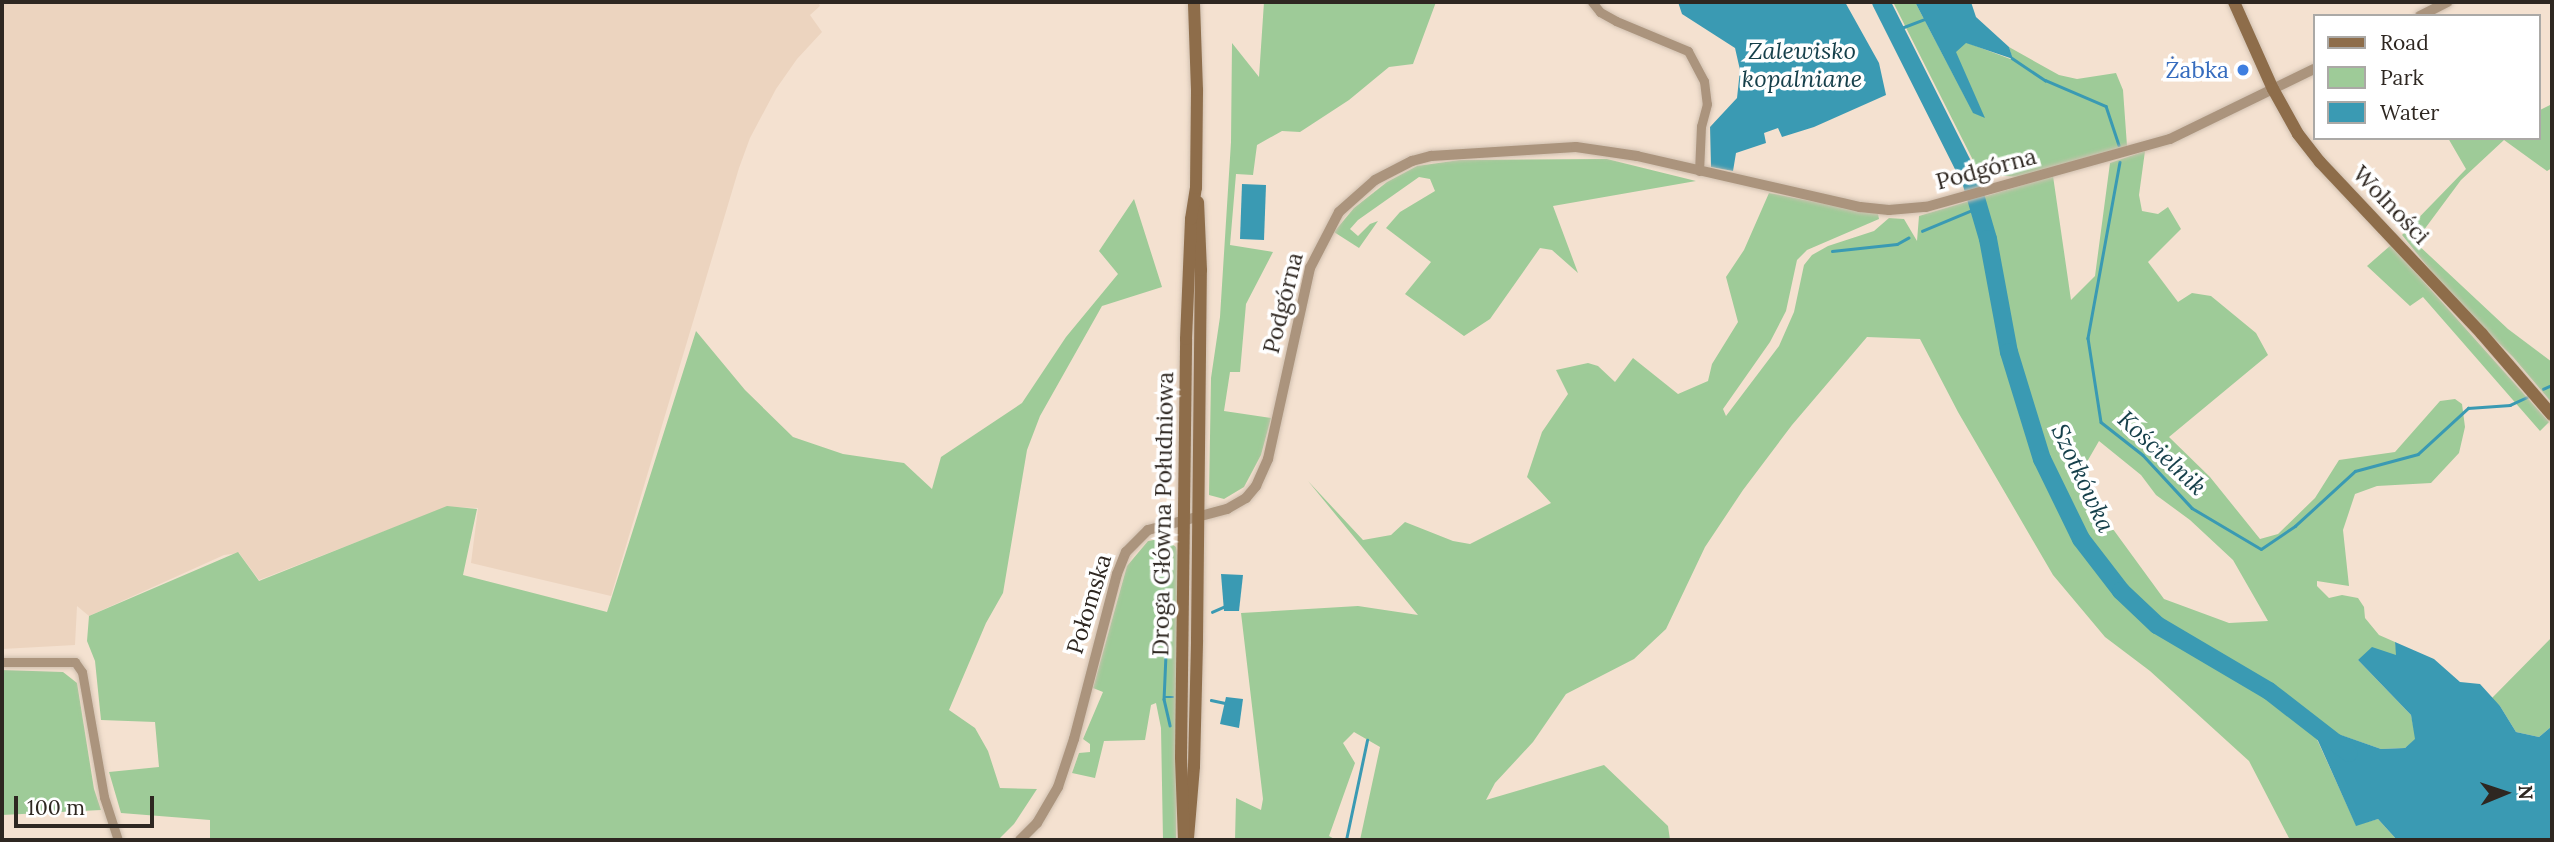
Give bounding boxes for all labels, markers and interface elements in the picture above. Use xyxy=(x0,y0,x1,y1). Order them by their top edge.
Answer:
legend xyxy=(2312,14,2540,140)
text: Road xyxy=(2380,29,2429,56)
water label: Zalewisko kopalniane xyxy=(1742,37,1862,93)
place label: Żabka xyxy=(2165,56,2229,84)
marker: Żabka xyxy=(2235,62,2251,78)
text: Park xyxy=(2380,64,2424,91)
text: Water xyxy=(2380,99,2439,126)
street label: Podgórna xyxy=(1933,142,2039,196)
street label: Wolności xyxy=(2347,160,2435,250)
street label: Podgórna xyxy=(1257,250,1309,356)
street label: Droga Główna Południowa xyxy=(1147,372,1179,656)
water label: Kościelnik xyxy=(2112,405,2212,501)
water label: Szotkówka xyxy=(2045,419,2121,537)
street label: Połomska xyxy=(1061,551,1117,657)
north arrow xyxy=(2470,758,2540,828)
scale bar xyxy=(18,782,158,826)
text: N xyxy=(2514,785,2538,800)
text: 100 m xyxy=(27,794,85,821)

